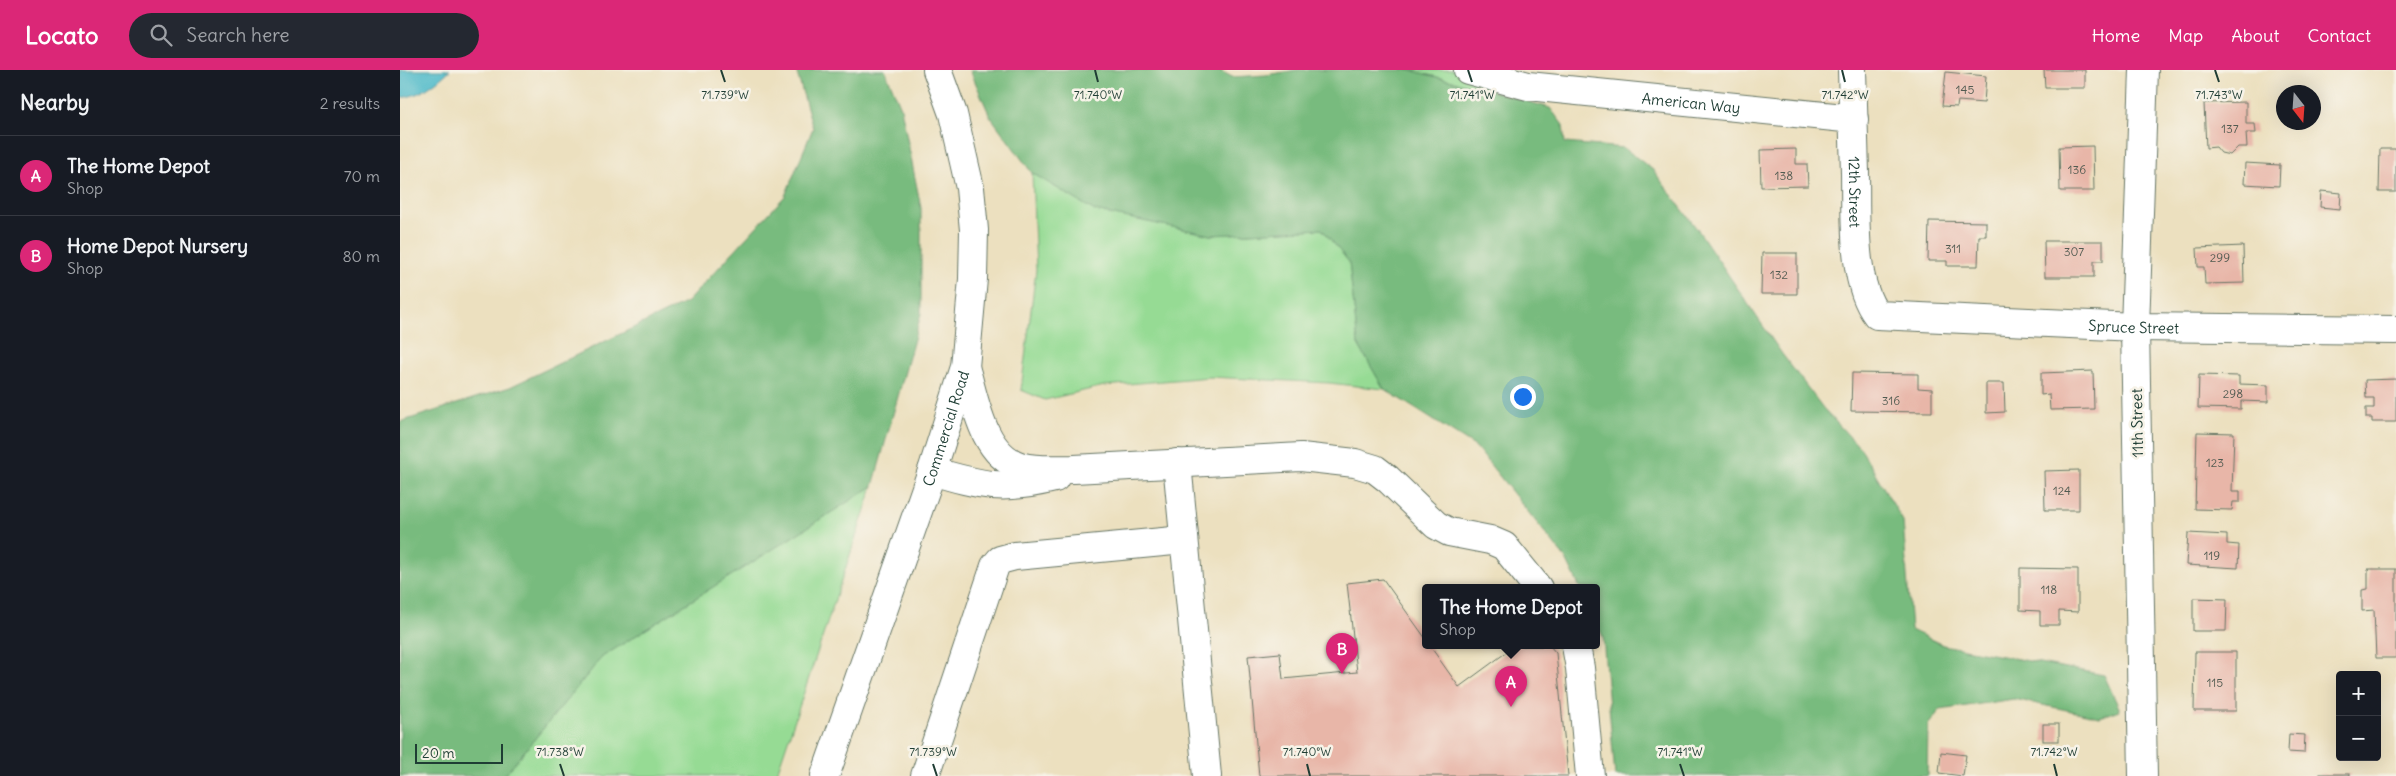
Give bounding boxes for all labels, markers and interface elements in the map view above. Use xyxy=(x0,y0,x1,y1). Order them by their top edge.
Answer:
search box xyxy=(129,13,479,58)
text: Locato xyxy=(25,20,99,50)
icon: search xyxy=(147,21,175,49)
text: Search here xyxy=(187,23,290,47)
text: Home xyxy=(2092,24,2140,47)
text: Map xyxy=(2168,24,2203,47)
text: About xyxy=(2231,24,2279,47)
text: Contact xyxy=(2307,24,2371,47)
house number: 145 xyxy=(1956,82,1974,97)
north arrow xyxy=(2276,85,2321,130)
text: 71.739°W xyxy=(701,87,749,102)
text: 71.740°W xyxy=(1074,87,1122,102)
text: 71.741°W xyxy=(1449,87,1495,102)
text: 71.742°W xyxy=(1821,87,1869,102)
text: 71.743°W xyxy=(2195,87,2243,102)
street label: American Way xyxy=(1641,88,1741,117)
text: Nearby xyxy=(20,89,90,116)
text: 2 results xyxy=(320,93,380,113)
house number: 137 xyxy=(2221,121,2239,136)
text: The Home Depot xyxy=(67,154,210,178)
street label: 12th Street xyxy=(1845,156,1865,228)
house number: 136 xyxy=(2068,162,2086,177)
text: A xyxy=(31,166,41,186)
text: 70 m xyxy=(344,166,380,186)
house number: 138 xyxy=(1775,168,1793,183)
text: Shop xyxy=(67,178,103,198)
text: Home Depot Nursery xyxy=(67,234,248,258)
house number: 311 xyxy=(1945,241,1961,256)
house number: 307 xyxy=(2064,244,2084,259)
text: B xyxy=(31,246,41,266)
text: 80 m xyxy=(342,246,380,266)
house number: 299 xyxy=(2210,250,2230,265)
text: Shop xyxy=(67,258,103,278)
house number: 132 xyxy=(1770,267,1789,282)
street label: Spruce Street xyxy=(2088,315,2179,337)
street label: Commercial Road xyxy=(918,368,973,489)
your location xyxy=(1510,384,1536,410)
house number: 298 xyxy=(2223,386,2243,401)
street label: 11th Street xyxy=(2127,388,2147,458)
house number: 316 xyxy=(1882,393,1900,408)
house number: 123 xyxy=(2206,455,2224,470)
house number: 124 xyxy=(2053,483,2071,498)
house number: 119 xyxy=(2204,548,2220,563)
house number: 118 xyxy=(2041,582,2057,597)
popup xyxy=(1422,584,1600,649)
text: The Home Depot xyxy=(1440,595,1582,619)
text: Shop xyxy=(1440,619,1476,639)
pin: B xyxy=(1326,633,1358,674)
pin: A xyxy=(1495,666,1527,707)
map controls xyxy=(2336,671,2381,761)
button: + xyxy=(2336,671,2381,716)
house number: 115 xyxy=(2207,675,2223,690)
button: − xyxy=(2336,716,2381,761)
scale bar xyxy=(415,741,502,764)
text: 20 m xyxy=(422,744,455,762)
text: 71.738°W xyxy=(536,744,584,759)
text: 71.739°W xyxy=(909,744,957,759)
text: 71.740°W xyxy=(1283,744,1331,759)
text: 71.741°W xyxy=(1657,744,1703,759)
text: 71.742°W xyxy=(2030,744,2078,759)

